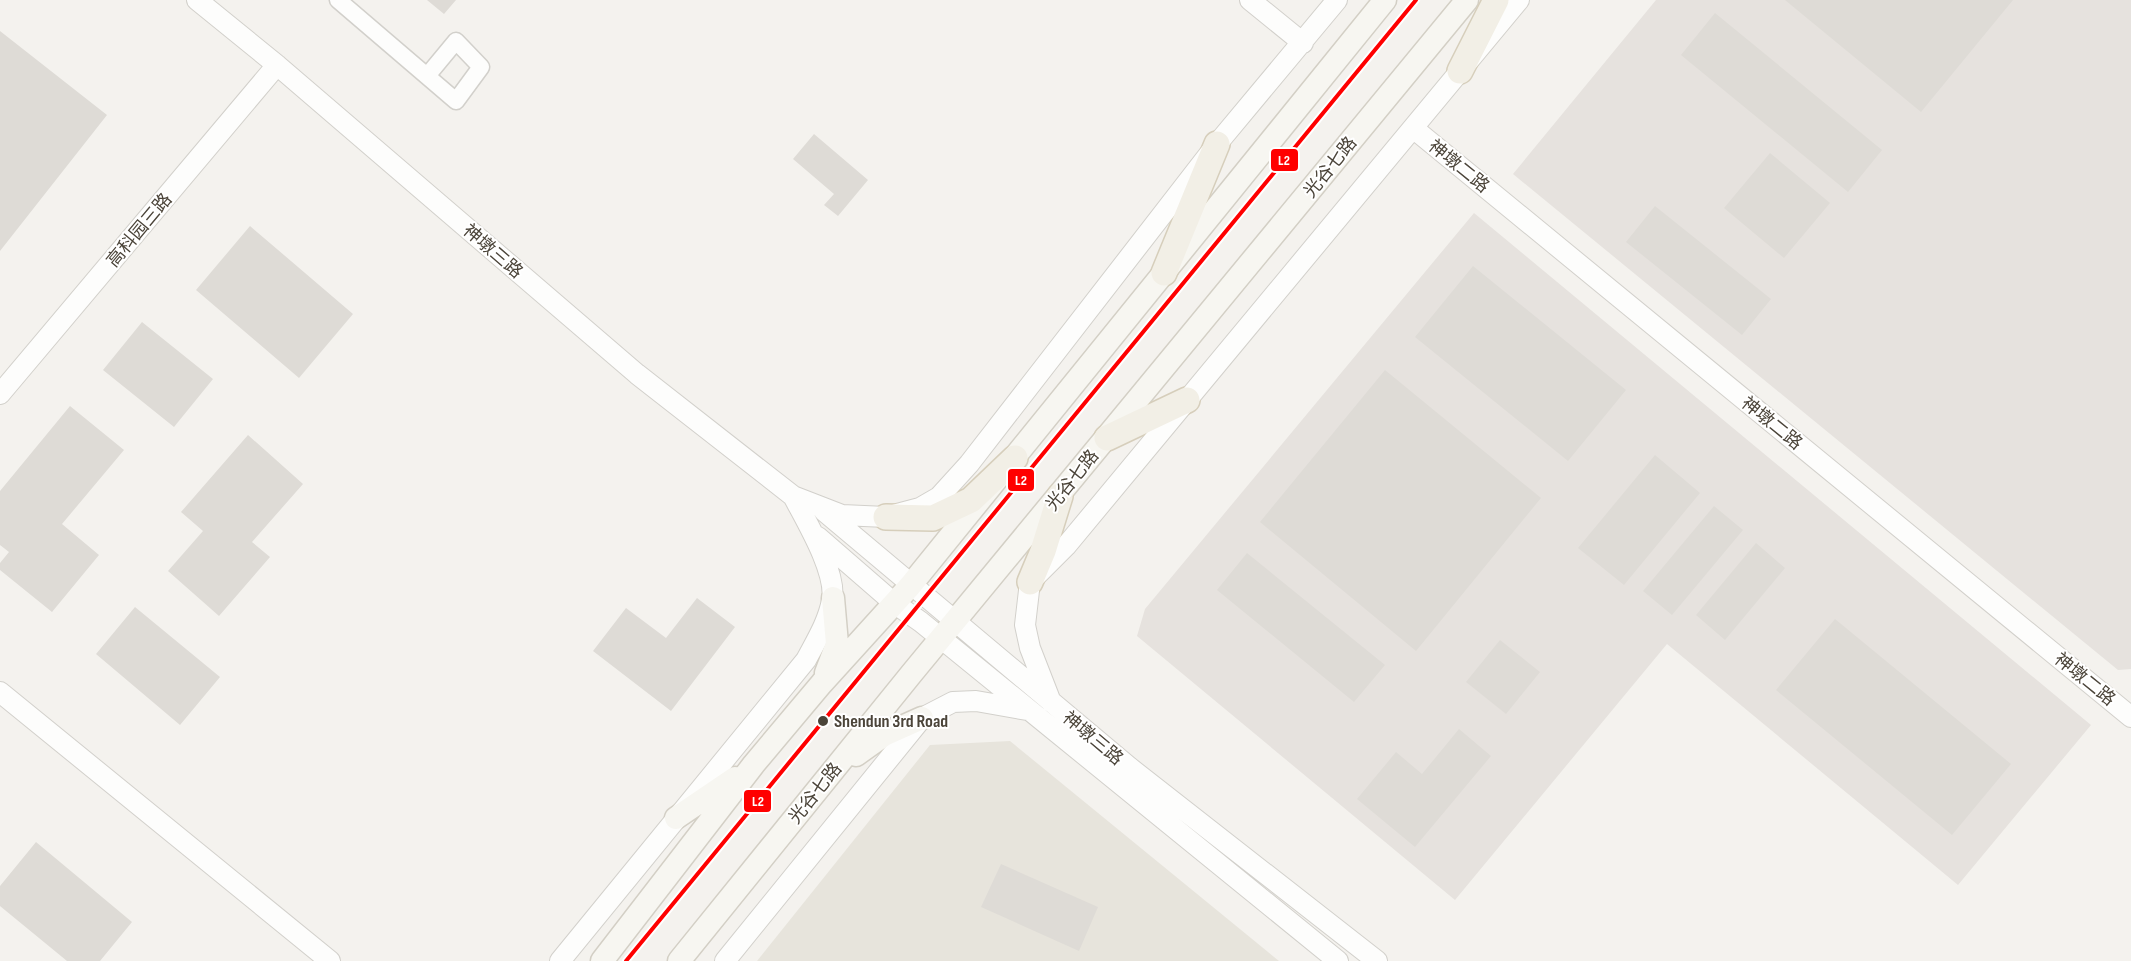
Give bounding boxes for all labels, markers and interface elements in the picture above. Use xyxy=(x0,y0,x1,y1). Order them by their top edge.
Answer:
street label: 光谷七路 xyxy=(1300,133,1361,202)
street label: 神墩二路 xyxy=(1424,136,1493,197)
line badge: L2 xyxy=(1270,148,1299,172)
text: L2 xyxy=(1278,152,1290,169)
street label: 高科园三路 xyxy=(102,189,176,272)
street label: 神墩三路 xyxy=(459,220,527,283)
street label: 神墩二路 xyxy=(1737,393,1806,454)
street label: 光谷七路 xyxy=(1042,446,1103,515)
line badge: L2 xyxy=(1007,468,1035,492)
text: L2 xyxy=(1015,472,1027,489)
street label: 神墩二路 xyxy=(2050,649,2119,710)
street label: 神墩三路 xyxy=(1058,707,1127,770)
place label: Shendun 3rd Road xyxy=(834,711,948,732)
marker: Shendun 3rd Road xyxy=(816,714,830,728)
street label: 光谷七路 xyxy=(785,759,846,828)
line badge: L2 xyxy=(743,789,772,813)
text: L2 xyxy=(752,793,764,810)

